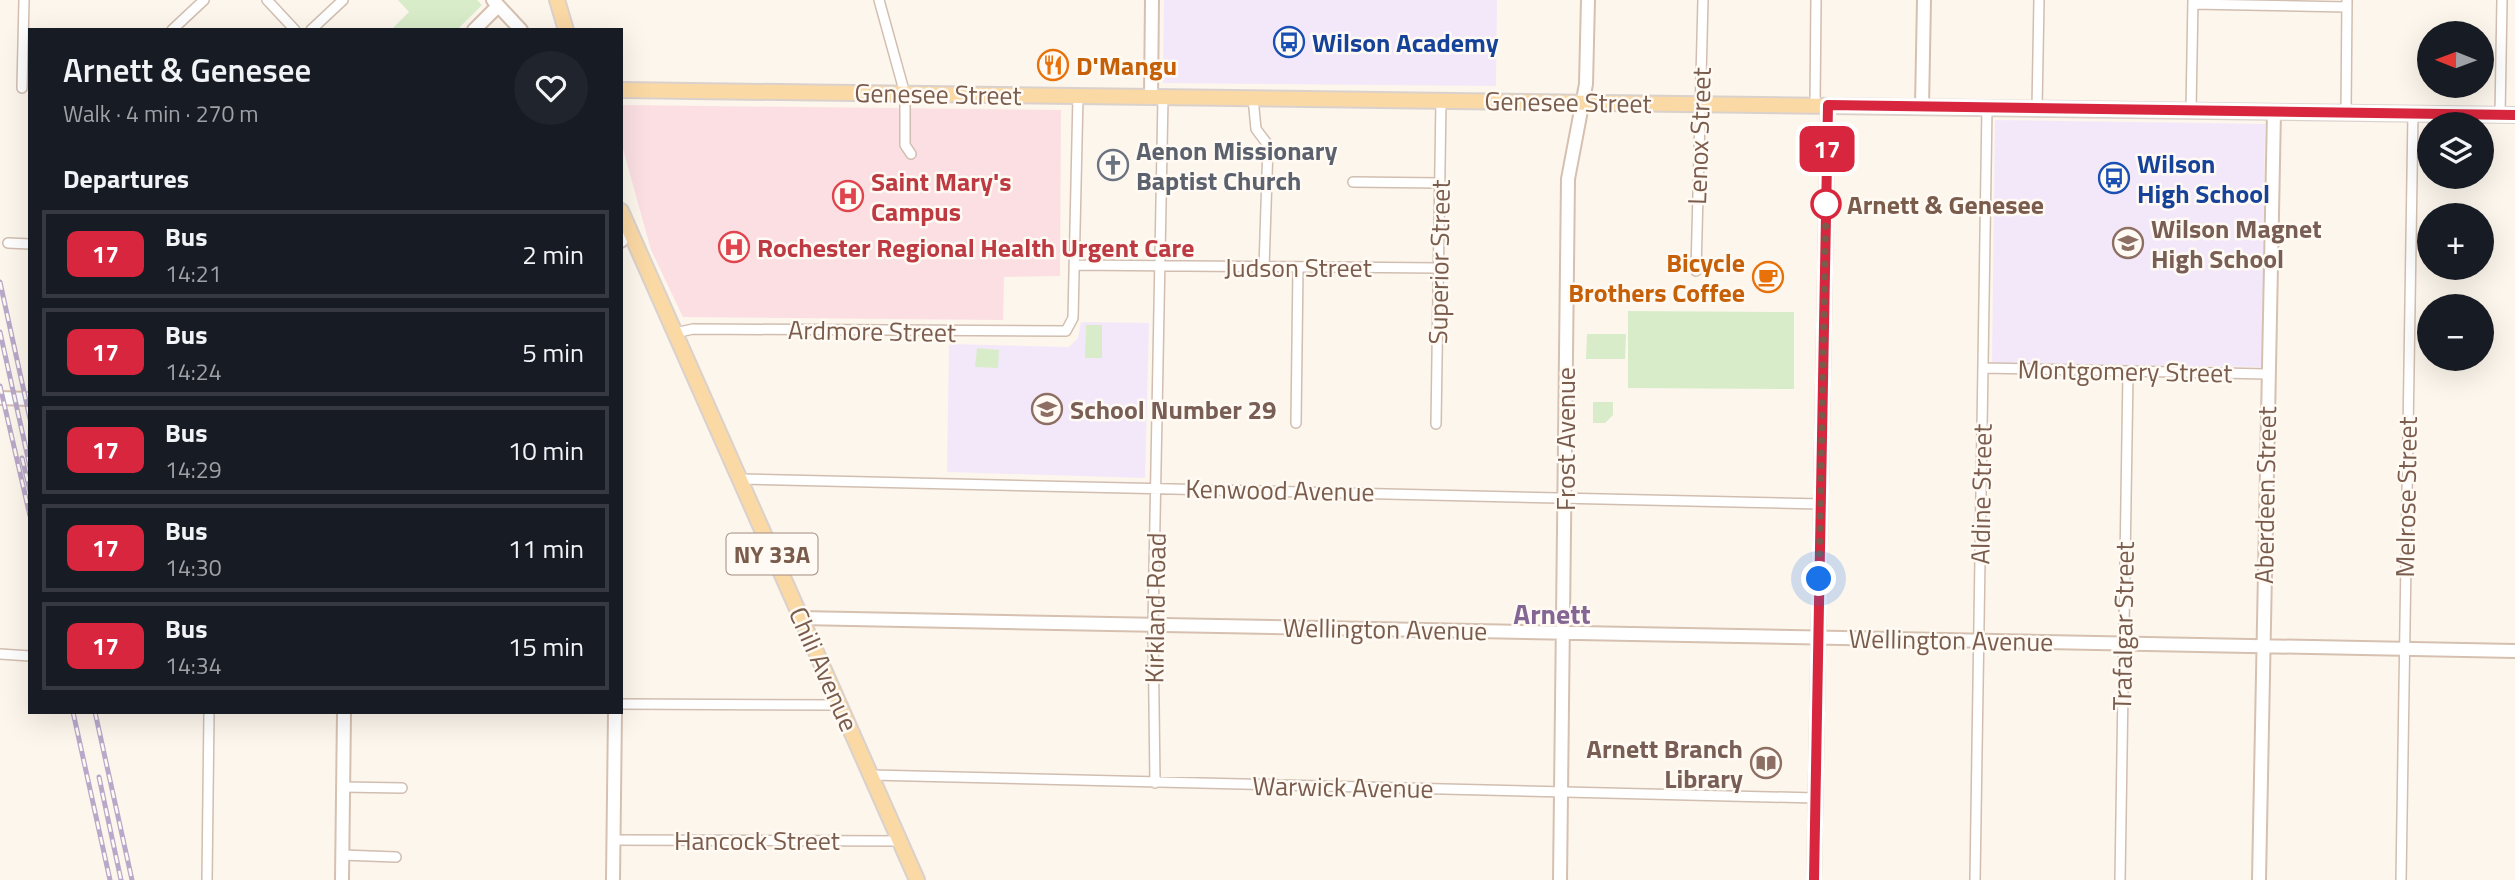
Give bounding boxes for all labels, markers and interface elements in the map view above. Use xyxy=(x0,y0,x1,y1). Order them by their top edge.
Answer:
north arrow xyxy=(2417,21,2494,98)
map controls xyxy=(2417,21,2494,371)
place label: Wilson Academy xyxy=(1312,23,1499,62)
bus stop icon: Wilson Academy xyxy=(1272,25,1306,59)
text: Arnett & Genesee xyxy=(63,45,311,95)
place label: D'Mangu xyxy=(1076,46,1177,85)
restaurant icon: D'Mangu xyxy=(1036,48,1070,82)
button: heart xyxy=(514,51,588,125)
street label: Lenox Street xyxy=(1677,67,1721,205)
street label: Genesee Street xyxy=(854,73,1022,115)
street label: Genesee Street xyxy=(1484,81,1652,123)
text: Walk · 4 min · 270 m xyxy=(63,96,259,131)
button: layers xyxy=(2417,112,2494,189)
line badge: 17 xyxy=(1796,126,1858,172)
place label: Aenon Missionary Baptist Church xyxy=(1136,131,1338,200)
text: 17 xyxy=(1814,131,1840,167)
place label: Wilson High School xyxy=(2137,144,2270,213)
church icon: Aenon Missionary Baptist Church xyxy=(1096,148,1130,182)
text: Departures xyxy=(63,159,189,198)
bus stop icon: Wilson High School xyxy=(2097,161,2131,195)
place label: Saint Mary's Campus xyxy=(871,162,1011,231)
hospital icon: Saint Mary's Campus xyxy=(831,179,865,213)
street label: Superior Street xyxy=(1418,179,1460,345)
place label: Arnett & Genesee xyxy=(1847,185,2044,224)
marker: Arnett & Genesee xyxy=(1811,189,1841,219)
button: + xyxy=(2417,203,2494,280)
place label: Wilson Magnet High School xyxy=(2151,209,2322,278)
text: Bus xyxy=(165,217,207,256)
school or university icon: Wilson Magnet High School xyxy=(2111,226,2145,260)
place label: Rochester Regional Health Urgent Care xyxy=(757,228,1195,267)
hospital icon: Rochester Regional Health Urgent Care xyxy=(717,230,751,264)
text: 2 min xyxy=(522,235,584,274)
text: 17 xyxy=(92,236,119,272)
place label: Bicycle Brothers Coffee xyxy=(1568,243,1745,312)
street label: Judson Street xyxy=(1224,248,1372,287)
text: 14:21 xyxy=(165,256,222,291)
cafe icon: Bicycle Brothers Coffee xyxy=(1751,260,1785,294)
button: − xyxy=(2417,294,2494,371)
street label: Ardmore Street xyxy=(788,310,956,352)
text: Bus xyxy=(165,315,207,354)
text: 5 min xyxy=(522,333,584,372)
text: 17 xyxy=(92,334,119,370)
street label: Montgomery Street xyxy=(2017,350,2233,392)
text: 14:24 xyxy=(165,354,222,389)
street label: Frost Avenue xyxy=(1546,367,1585,511)
place label: School Number 29 xyxy=(1070,390,1277,429)
school or university icon: School Number 29 xyxy=(1030,392,1064,426)
street label: Aberdeen Street xyxy=(2244,406,2286,584)
text: Bus xyxy=(165,413,207,452)
street label: Melrose Street xyxy=(2385,416,2427,578)
street label: Aldine Street xyxy=(1960,423,2002,565)
text: 10 min xyxy=(508,431,584,470)
text: 17 xyxy=(92,432,119,468)
text: 14:29 xyxy=(165,452,222,487)
street label: Kenwood Avenue xyxy=(1185,469,1375,511)
text: Bus xyxy=(165,511,207,550)
text: 11 min xyxy=(508,529,584,568)
text: 17 xyxy=(92,530,119,566)
street label: Kirkland Road xyxy=(1134,532,1176,684)
road number: NY 33A xyxy=(726,534,818,574)
street label: Trafalgar Street xyxy=(2102,541,2144,711)
text: 14:30 xyxy=(165,550,222,585)
your location xyxy=(1801,561,1836,596)
district label: Arnett xyxy=(1513,592,1591,635)
street label: Chili Avenue xyxy=(779,601,869,737)
street label: Wellington Avenue xyxy=(1282,608,1488,650)
text: Bus xyxy=(165,609,207,648)
street label: Wellington Avenue xyxy=(1848,619,2054,661)
text: 15 min xyxy=(508,627,584,666)
text: 17 xyxy=(92,628,119,664)
text: 14:34 xyxy=(165,648,222,683)
place label: Arnett Branch Library xyxy=(1586,729,1743,798)
library icon: Arnett Branch Library xyxy=(1749,746,1783,780)
street label: Warwick Avenue xyxy=(1252,766,1434,808)
street label: Hancock Street xyxy=(674,821,840,860)

